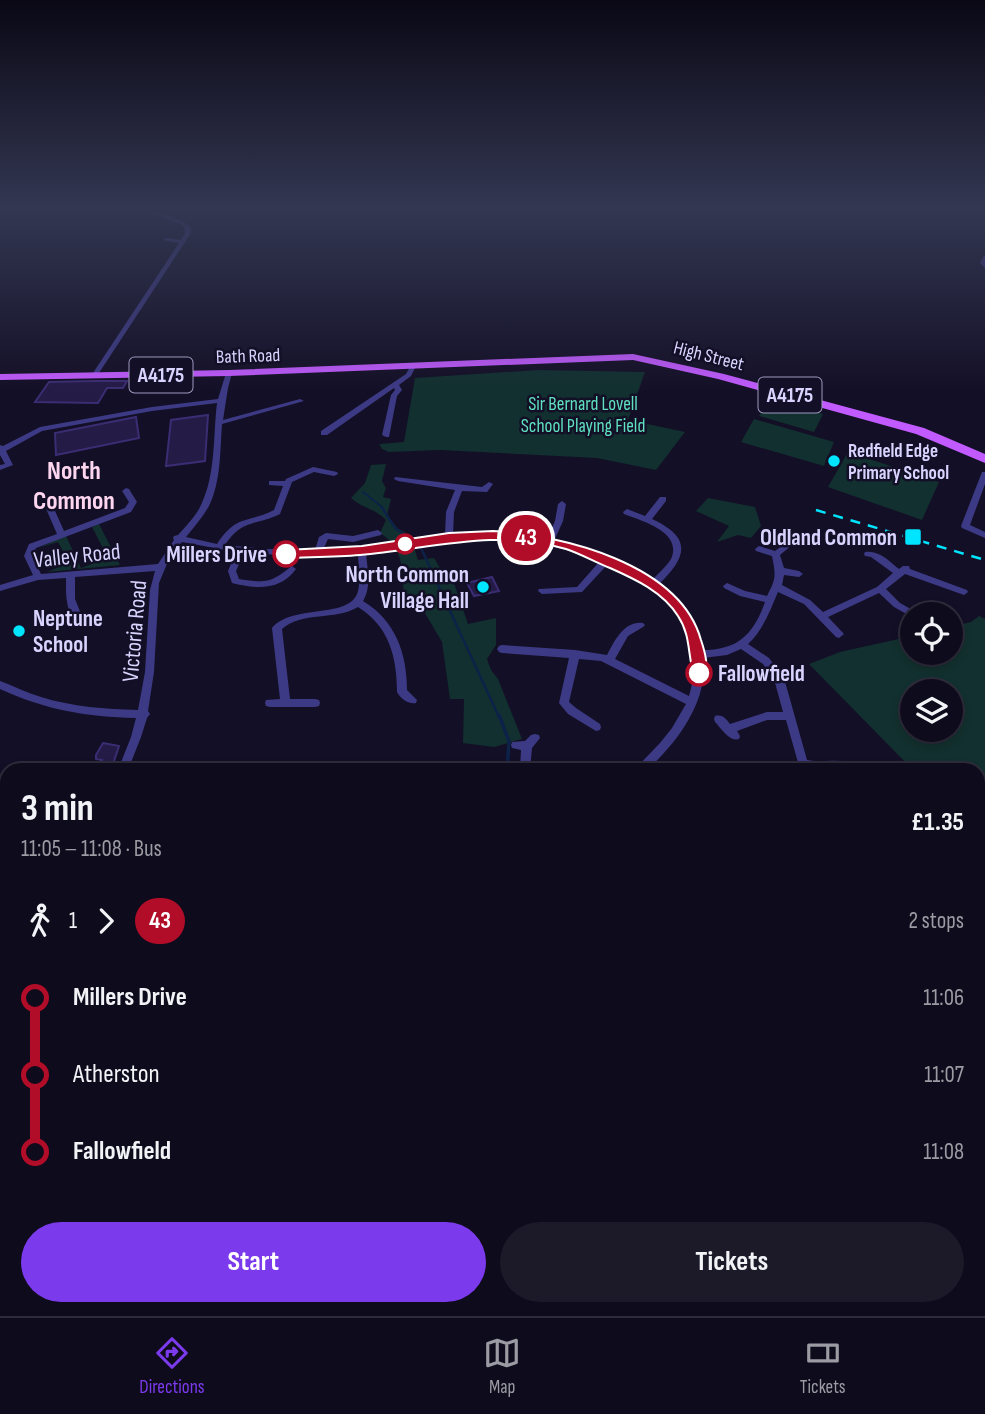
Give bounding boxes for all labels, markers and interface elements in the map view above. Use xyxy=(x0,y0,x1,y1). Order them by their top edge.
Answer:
street label: High Street xyxy=(671,337,747,376)
street label: Bath Road xyxy=(215,344,281,369)
road number: A4175 xyxy=(130,358,192,392)
road number: A4175 xyxy=(758,378,822,412)
park label: Sir Bernard Lovell School Playing Field xyxy=(521,393,645,438)
place label: Redfield Edge Primary School xyxy=(848,440,949,485)
marker: Redfield Edge Primary School xyxy=(826,453,842,469)
district label: North Common xyxy=(33,456,115,517)
line badge: 43 xyxy=(494,515,558,561)
text: 43 xyxy=(515,523,537,552)
place label: Oldland Common xyxy=(760,524,897,552)
marker: Oldland Common xyxy=(903,527,923,547)
unlabelled marker xyxy=(395,534,415,554)
street label: Valley Road xyxy=(32,538,122,574)
place label: Millers Drive xyxy=(166,541,267,569)
marker: Millers Drive xyxy=(273,541,299,567)
place label: North Common Village Hall xyxy=(345,561,469,615)
street label: Victoria Road xyxy=(117,579,153,683)
marker: North Common Village Hall xyxy=(475,579,491,595)
map controls xyxy=(900,602,963,742)
button: locate xyxy=(900,602,963,665)
place label: Neptune School xyxy=(33,605,103,659)
marker: Neptune School xyxy=(11,623,27,639)
marker: Fallowfield xyxy=(686,660,712,686)
place label: Fallowfield xyxy=(718,660,805,688)
button: layers xyxy=(900,679,963,742)
text: 3 min xyxy=(21,786,94,831)
text: £1.35 xyxy=(911,807,964,838)
text: 11:05 – 11:08 · Bus xyxy=(21,835,162,863)
icon: walk xyxy=(21,902,59,940)
icon: forward xyxy=(87,902,125,940)
text: 43 xyxy=(149,906,171,935)
text: 1 xyxy=(69,907,77,935)
text: 2 stops xyxy=(908,907,964,935)
text: Millers Drive xyxy=(73,982,187,1013)
text: 11:06 xyxy=(923,984,964,1012)
text: Atherston xyxy=(73,1059,160,1090)
text: 11:07 xyxy=(924,1061,964,1089)
text: Fallowfield xyxy=(73,1136,171,1167)
text: 11:08 xyxy=(923,1138,964,1166)
button: Start xyxy=(21,1222,486,1302)
button: Tickets xyxy=(500,1222,964,1302)
tab: Directions xyxy=(139,1334,205,1399)
tab: Map xyxy=(483,1334,521,1399)
tab: Tickets xyxy=(800,1334,846,1399)

